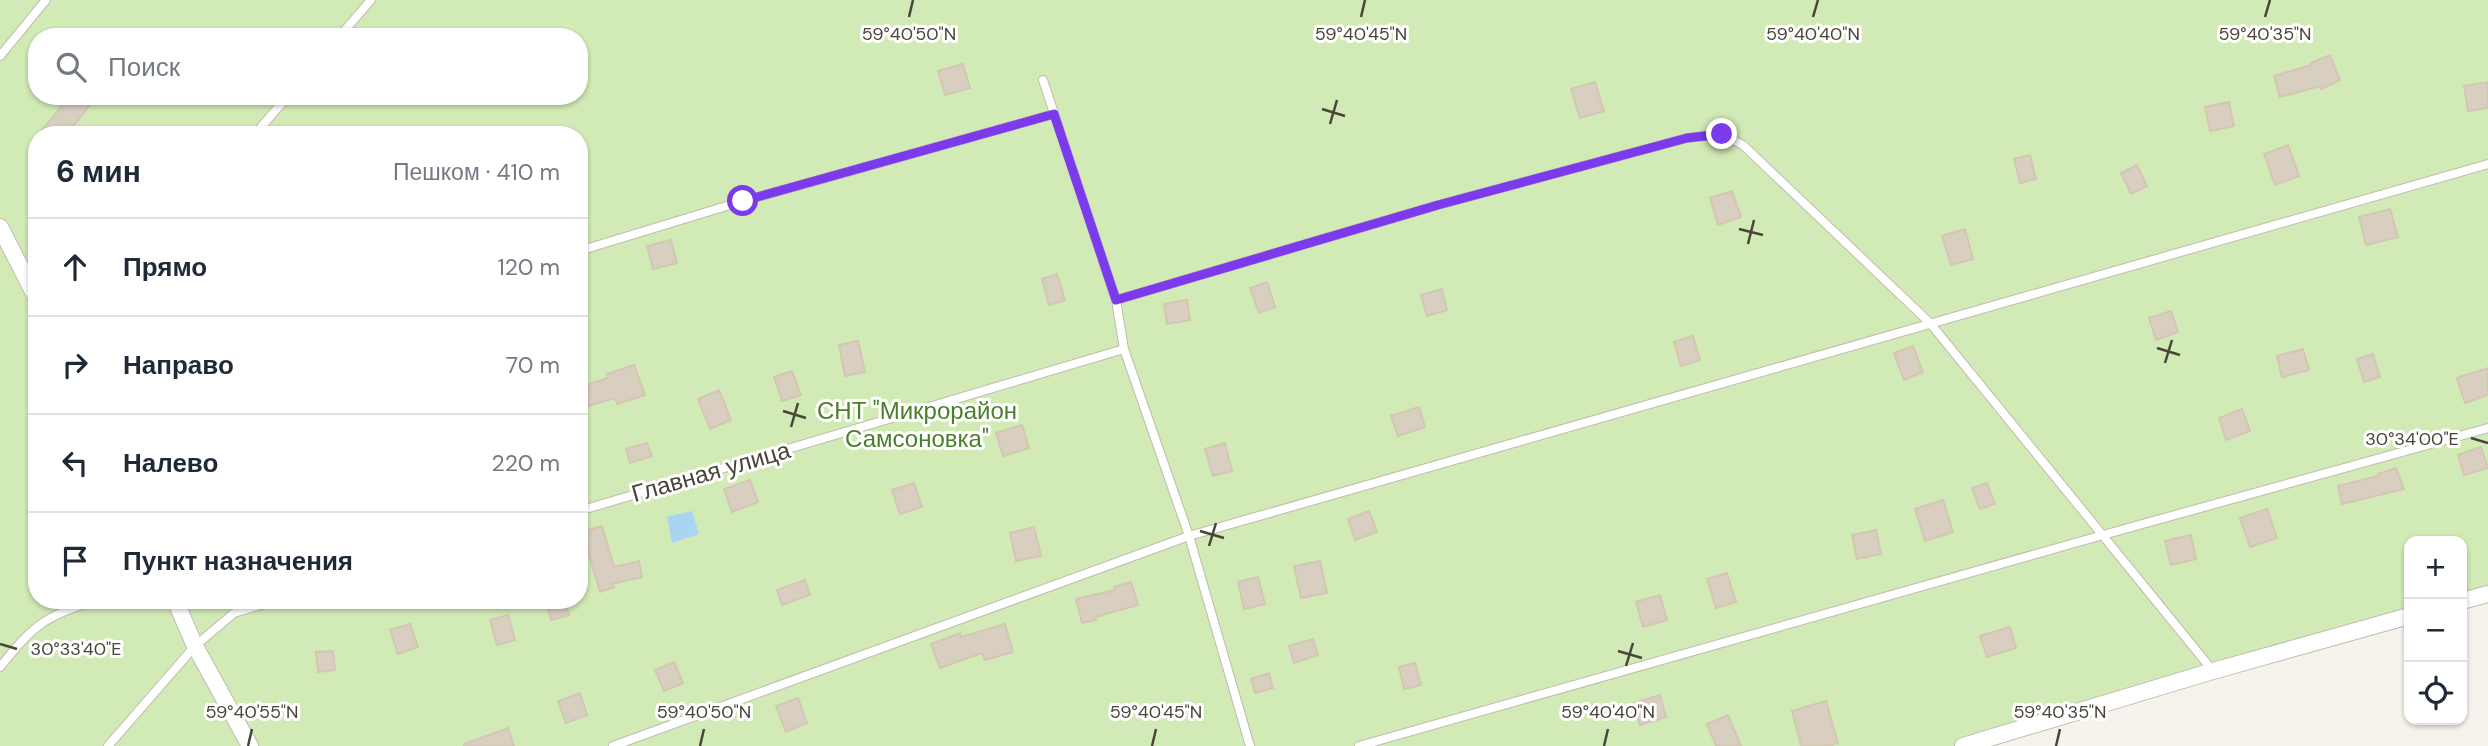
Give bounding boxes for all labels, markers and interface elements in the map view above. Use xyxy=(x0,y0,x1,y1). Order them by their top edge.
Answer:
text: 59°40'50"N xyxy=(862,22,956,46)
text: 59°40'45"N xyxy=(1315,22,1407,46)
text: 59°40'40"N xyxy=(1766,22,1860,46)
text: 59°40'35"N xyxy=(2218,22,2312,46)
search box xyxy=(28,28,588,105)
icon: search xyxy=(52,48,90,86)
text: Поиск xyxy=(108,50,180,84)
route end xyxy=(1706,118,1737,149)
text: 6 мин xyxy=(56,152,141,191)
text: Пешком · 410 m xyxy=(393,157,560,187)
route start xyxy=(727,185,758,216)
icon: ahead xyxy=(56,248,94,286)
text: Прямо xyxy=(123,250,207,284)
text: 120 m xyxy=(497,252,560,282)
icon: right xyxy=(56,346,94,384)
text: Направо xyxy=(123,348,234,382)
text: 70 m xyxy=(506,350,560,380)
park label: СНТ "Микрорайон Самсоновка" xyxy=(817,395,1017,454)
text: 30°34'00"E xyxy=(2365,427,2459,451)
street label: Главная улица xyxy=(628,434,794,509)
icon: left xyxy=(56,444,94,482)
text: Налево xyxy=(123,446,218,480)
text: 220 m xyxy=(491,448,560,478)
map controls xyxy=(2404,536,2467,725)
button: + xyxy=(2404,536,2467,599)
icon: arrive xyxy=(56,542,94,580)
text: Пункт назначения xyxy=(123,544,353,578)
button: − xyxy=(2404,599,2467,662)
text: 30°33'40"E xyxy=(31,637,121,661)
button: locate xyxy=(2404,662,2467,725)
text: 59°40'55"N xyxy=(206,700,298,724)
text: 59°40'50"N xyxy=(657,700,751,724)
text: 59°40'45"N xyxy=(1110,700,1202,724)
text: 59°40'40"N xyxy=(1561,700,1655,724)
text: 59°40'35"N xyxy=(2013,700,2107,724)

